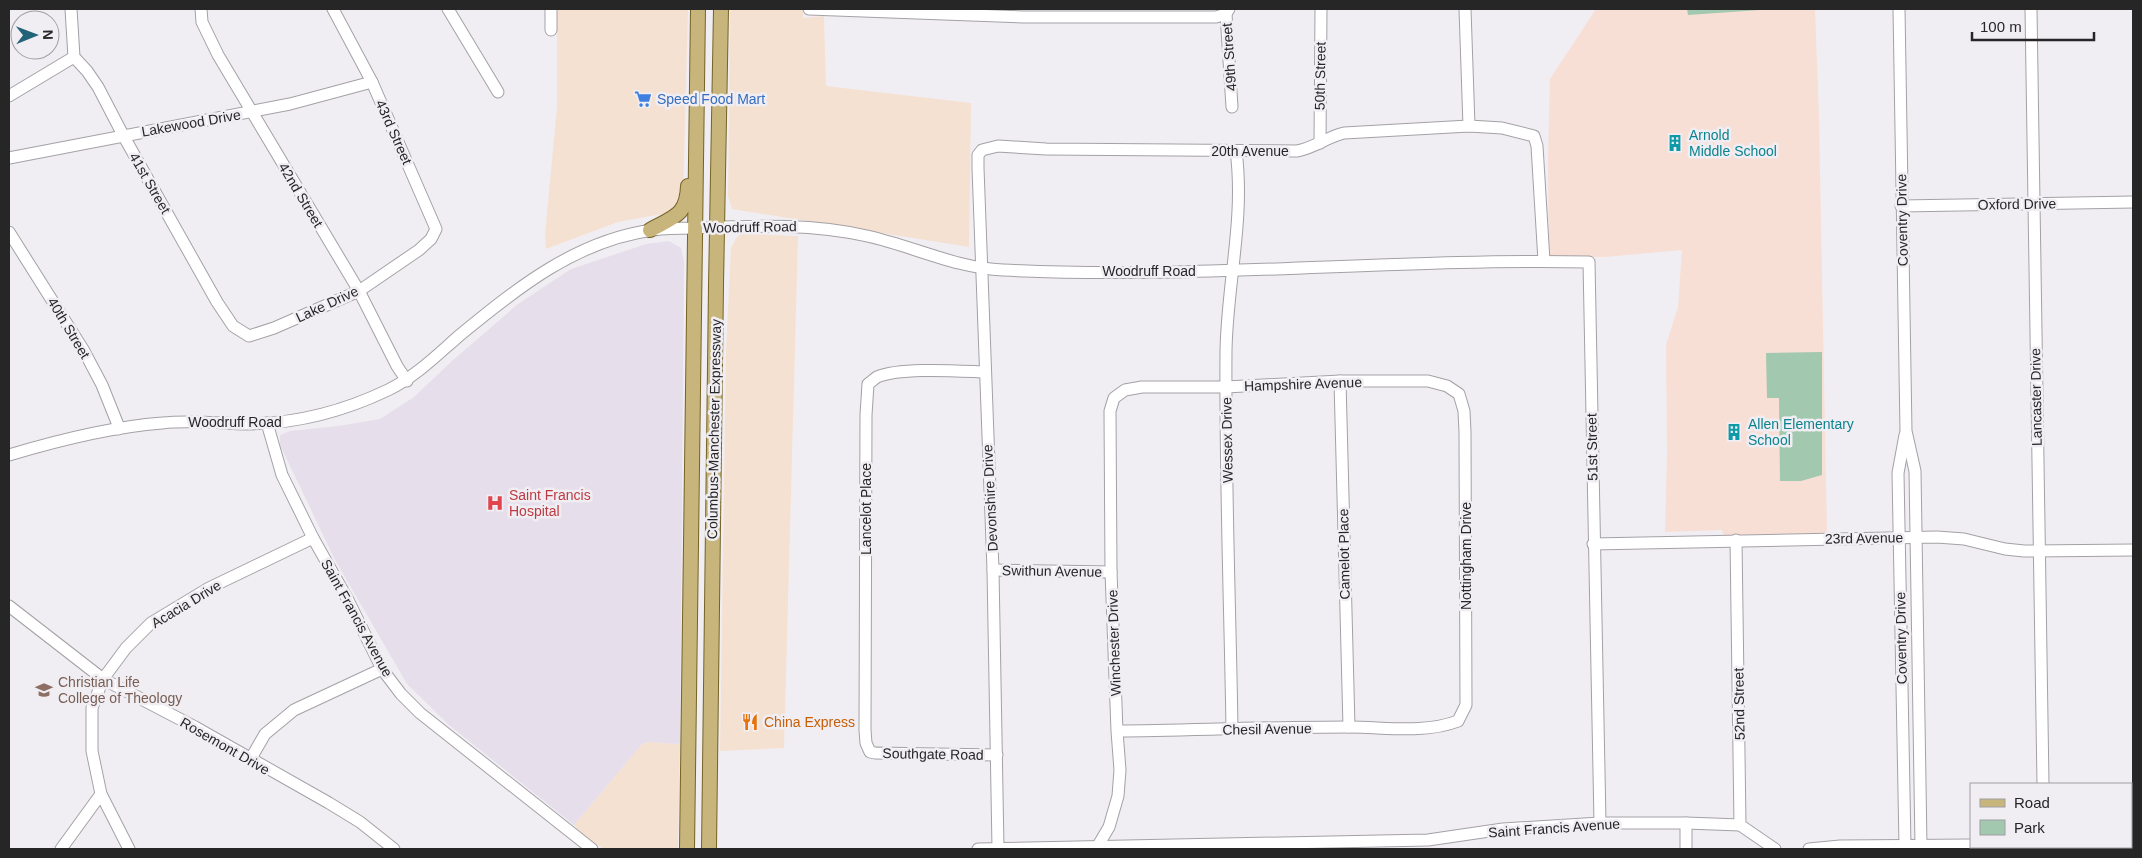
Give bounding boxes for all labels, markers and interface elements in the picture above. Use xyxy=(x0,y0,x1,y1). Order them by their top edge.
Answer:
north arrow xyxy=(10,10,60,60)
scale bar xyxy=(1972,10,2094,42)
text: 100 m xyxy=(1980,18,2022,35)
street label: 49th Street xyxy=(1219,22,1239,92)
text: N xyxy=(40,30,56,40)
street label: 50th Street xyxy=(1311,42,1329,110)
supermarket icon: Speed Food Mart xyxy=(633,89,653,109)
place label: Speed Food Mart xyxy=(657,91,765,107)
street label: 43rd Street xyxy=(373,97,415,167)
street label: Lakewood Drive xyxy=(140,106,242,140)
place label: Arnold Middle School xyxy=(1689,127,1777,159)
building icon: Arnold Middle School xyxy=(1665,133,1685,153)
street label: 20th Avenue xyxy=(1211,143,1289,159)
street label: 41st Street xyxy=(126,150,174,216)
street label: 42nd Street xyxy=(276,160,327,230)
street label: Coventry Drive xyxy=(1893,173,1911,266)
street label: Oxford Drive xyxy=(1978,195,2057,213)
street label: Woodruff Road xyxy=(703,218,797,236)
street label: Woodruff Road xyxy=(1102,263,1196,279)
street label: Lake Drive xyxy=(293,283,361,325)
street label: 40th Street xyxy=(45,295,94,362)
street label: Columbus-Manchester Expressway xyxy=(704,319,724,539)
street label: Lancaster Drive xyxy=(2027,348,2045,446)
street label: Hampshire Avenue xyxy=(1244,374,1362,394)
street label: Wessex Drive xyxy=(1218,397,1236,483)
street label: 51st Street xyxy=(1583,413,1601,481)
street label: Woodruff Road xyxy=(188,414,282,430)
place label: Allen Elementary School xyxy=(1748,416,1854,448)
building icon: Allen Elementary School xyxy=(1724,422,1744,442)
street label: Devonshire Drive xyxy=(979,444,1001,552)
street label: Lancelot Place xyxy=(858,463,874,555)
place label: Saint Francis Hospital xyxy=(509,487,591,519)
hospital icon: Saint Francis Hospital xyxy=(485,493,505,513)
street label: Nottingham Drive xyxy=(1458,502,1474,610)
street label: Camelot Place xyxy=(1335,508,1353,600)
street label: 23rd Avenue xyxy=(1825,529,1904,547)
street label: Saint Francis Avenue xyxy=(318,556,396,680)
street label: Swithun Avenue xyxy=(1002,562,1102,580)
street label: Acacia Drive xyxy=(148,577,224,631)
street label: Winchester Drive xyxy=(1104,589,1124,697)
street label: Coventry Drive xyxy=(1892,591,1910,684)
street label: 52nd Street xyxy=(1730,668,1748,740)
place label: Christian Life College of Theology xyxy=(58,674,182,706)
school or university icon: Christian Life College of Theology xyxy=(34,680,54,700)
restaurant icon: China Express xyxy=(740,712,760,732)
street label: Rosemont Drive xyxy=(178,714,273,778)
place label: China Express xyxy=(764,714,855,730)
street label: Chesil Avenue xyxy=(1222,720,1312,738)
street label: Southgate Road xyxy=(882,745,984,763)
legend xyxy=(1970,783,2132,848)
text: Road xyxy=(2014,794,2050,811)
street label: Saint Francis Avenue xyxy=(1488,815,1621,841)
text: Park xyxy=(2014,819,2045,836)

